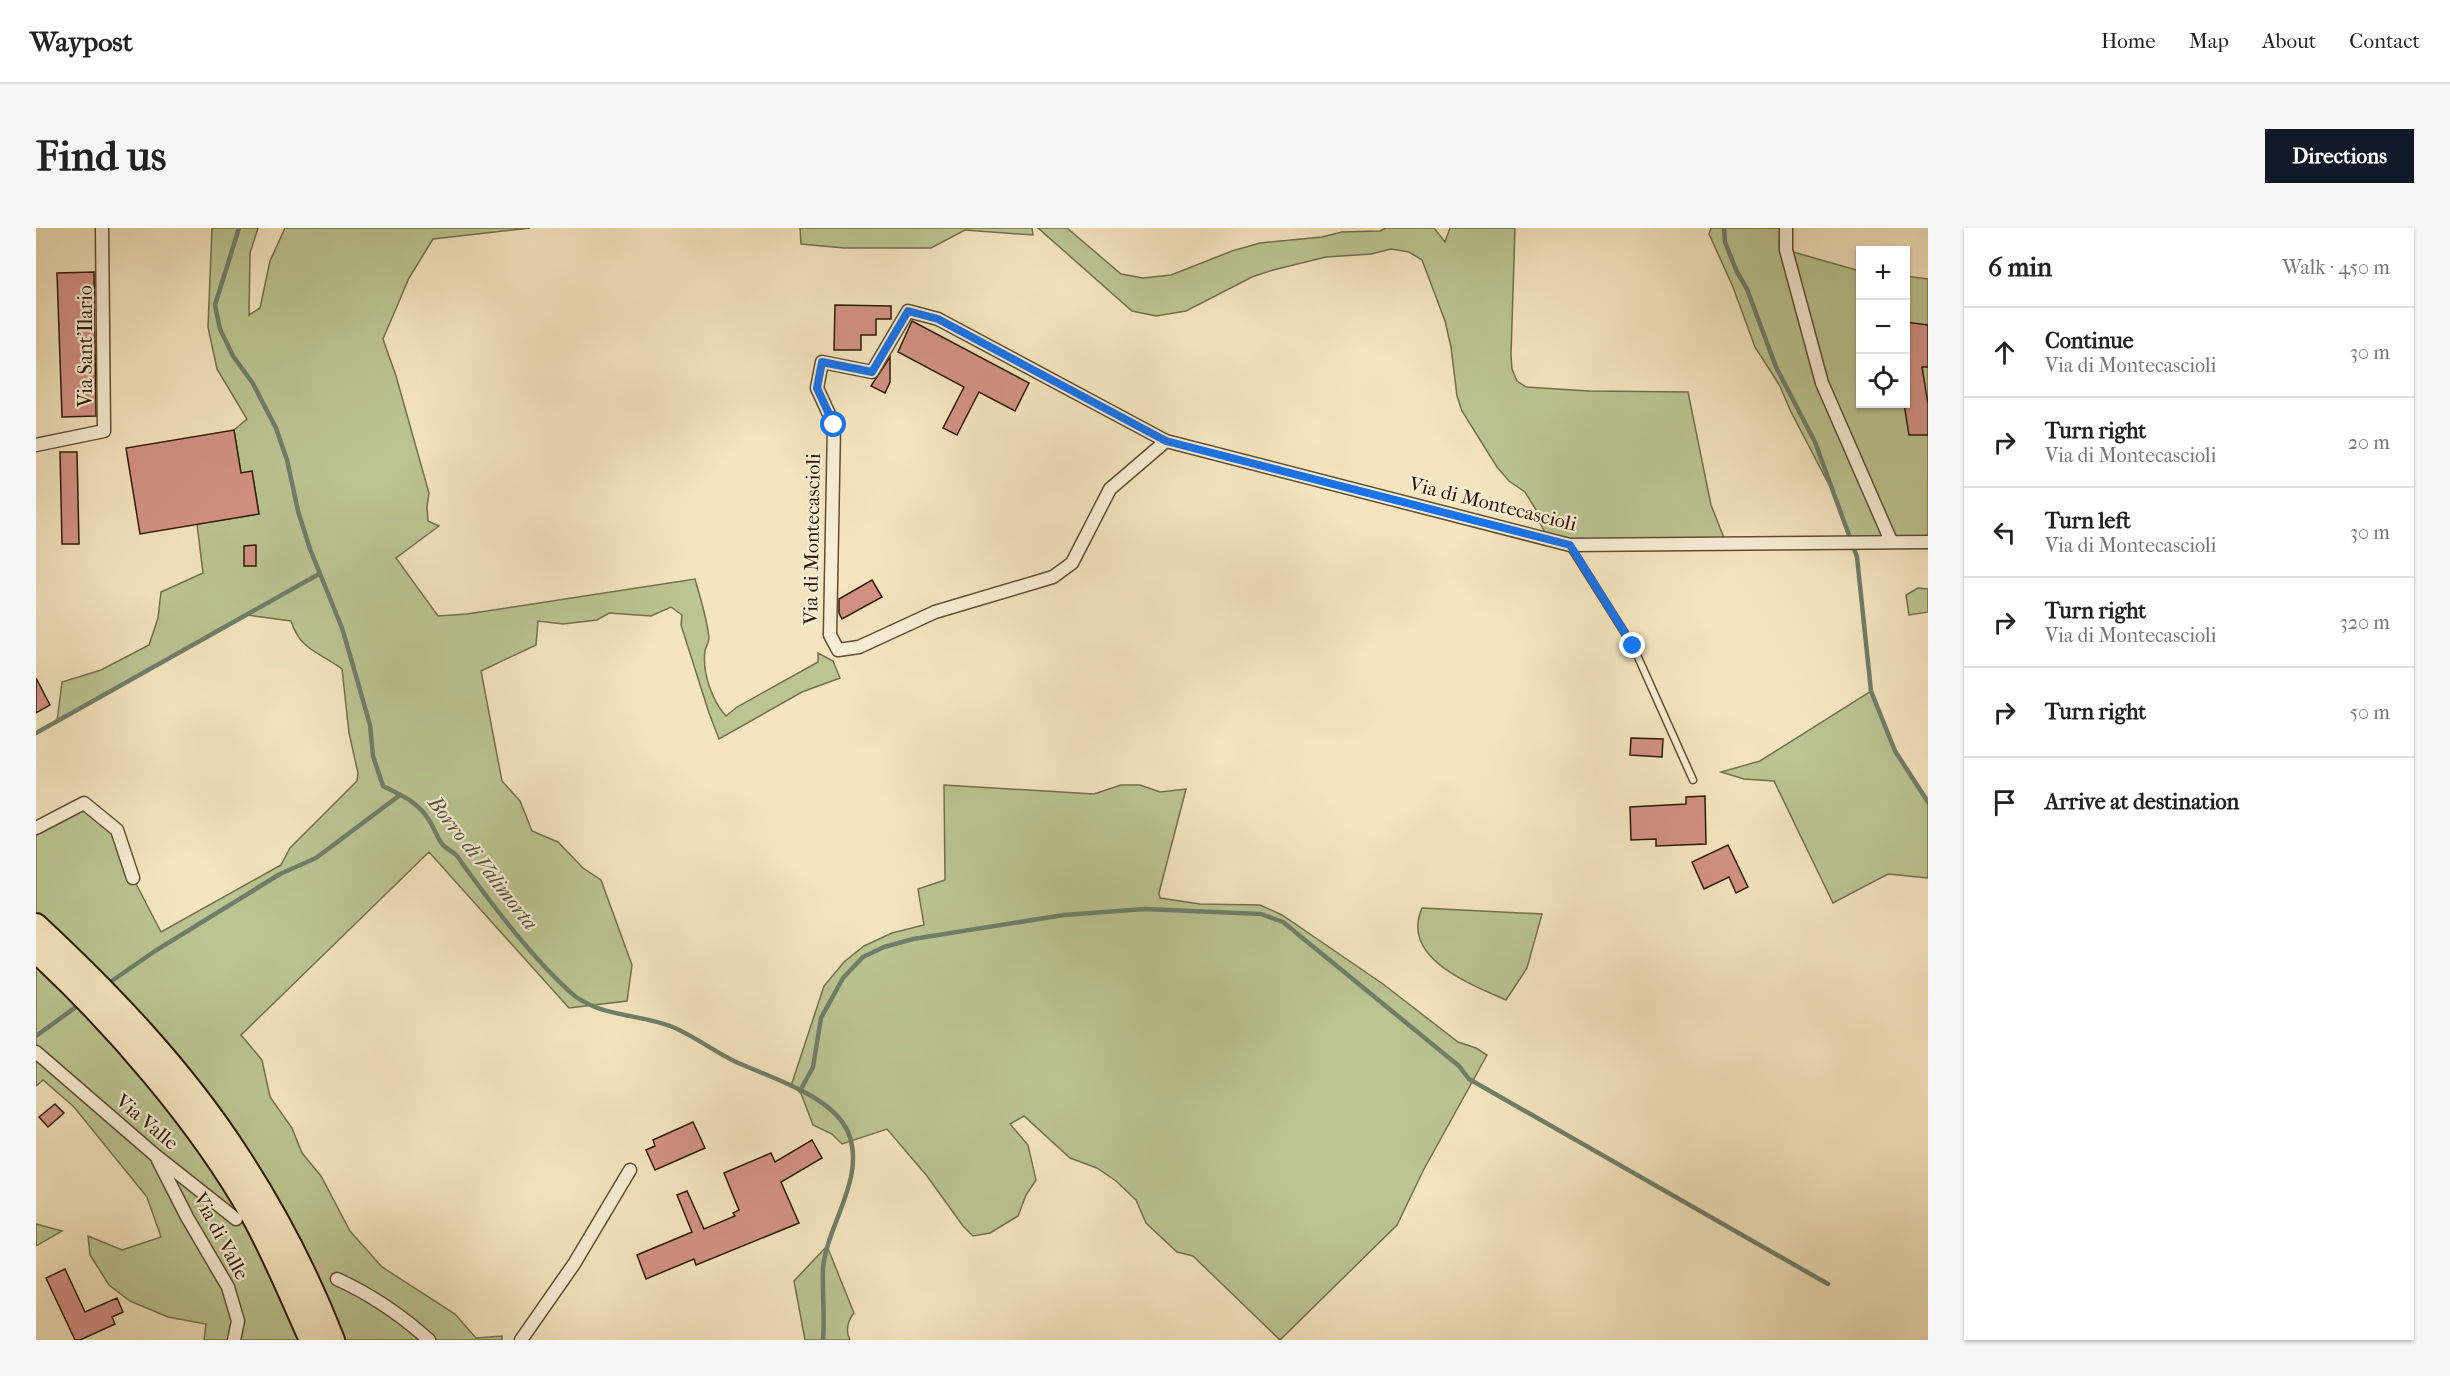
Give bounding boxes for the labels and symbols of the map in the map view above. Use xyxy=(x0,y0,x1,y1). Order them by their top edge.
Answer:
street label: Via Sant'Ilario xyxy=(74,285,97,408)
route start xyxy=(820,411,846,437)
street label: Via di Montecascioli xyxy=(799,453,825,626)
street label: Via di Montecascioli xyxy=(1406,472,1579,536)
route end xyxy=(1619,632,1645,658)
water label: Borro di Valimorta xyxy=(423,791,543,935)
street label: Via Valle xyxy=(110,1089,183,1155)
street label: Via di Valle xyxy=(188,1188,254,1284)

